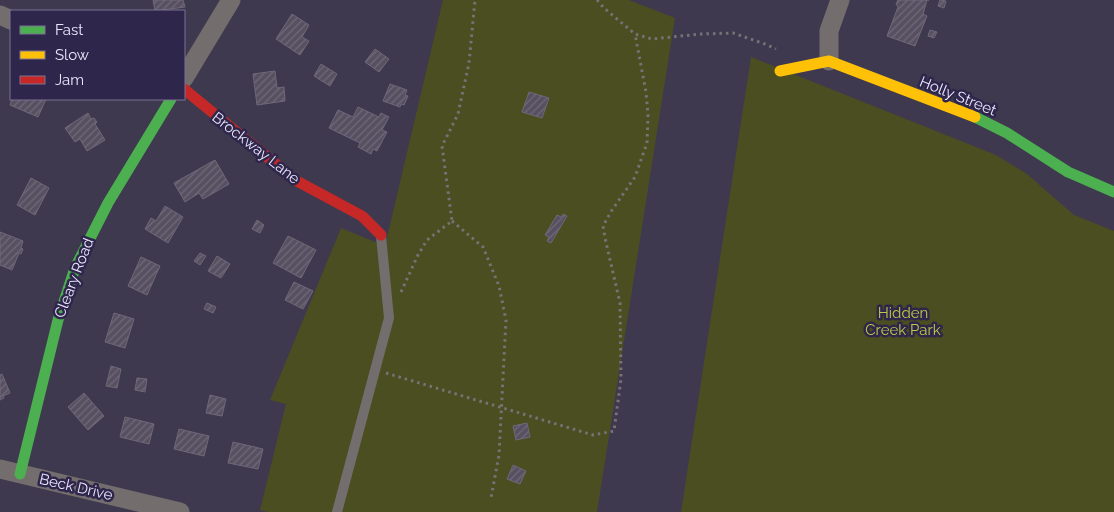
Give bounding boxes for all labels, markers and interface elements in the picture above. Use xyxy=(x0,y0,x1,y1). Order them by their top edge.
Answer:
legend xyxy=(10,10,185,100)
text: Fast xyxy=(55,21,83,39)
text: Slow xyxy=(55,46,89,64)
text: Jam xyxy=(55,71,84,89)
street label: Holly Street xyxy=(917,72,999,120)
street label: Brockway Lane xyxy=(209,108,303,188)
street label: Cleary Road xyxy=(51,235,97,321)
park label: Hidden Creek Park xyxy=(865,304,941,339)
street label: Beck Drive xyxy=(38,470,115,504)

